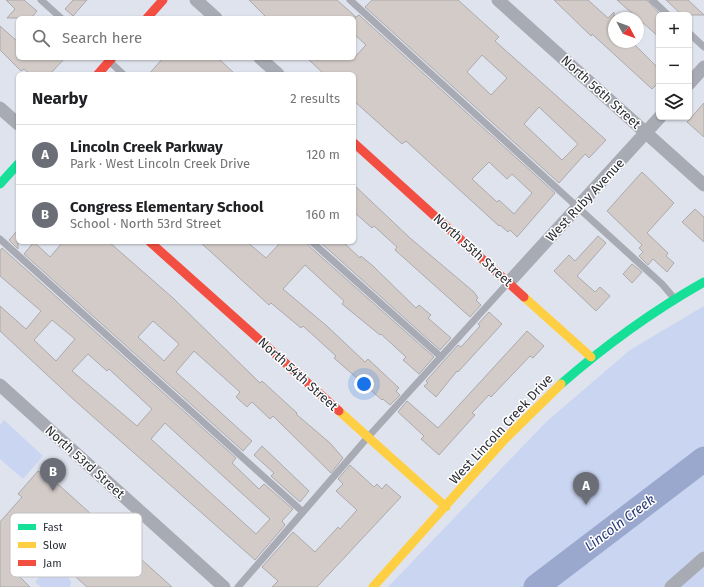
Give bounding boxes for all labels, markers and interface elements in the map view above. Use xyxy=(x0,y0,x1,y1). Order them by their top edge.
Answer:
north arrow xyxy=(608,12,644,48)
map controls xyxy=(656,12,692,120)
button: + xyxy=(656,12,692,48)
search box xyxy=(16,16,356,60)
icon: search xyxy=(30,27,52,49)
text: Search here xyxy=(62,29,142,47)
button: − xyxy=(656,48,692,84)
street label: North 56th Street xyxy=(558,52,644,132)
button: layers xyxy=(656,84,692,120)
text: Nearby xyxy=(32,88,87,109)
text: 2 results xyxy=(290,91,340,106)
text: Lincoln Creek Parkway xyxy=(70,138,223,156)
text: A xyxy=(41,147,49,162)
text: 120 m xyxy=(306,147,340,162)
street label: West Ruby Avenue xyxy=(543,155,627,245)
text: Park · West Lincoln Creek Drive xyxy=(70,156,250,171)
text: Congress Elementary School xyxy=(70,198,263,216)
text: B xyxy=(41,207,49,222)
text: 160 m xyxy=(306,207,340,222)
street label: North 55th Street xyxy=(430,211,516,290)
text: School · North 53rd Street xyxy=(70,216,221,231)
street label: North 54th Street xyxy=(255,334,341,414)
street label: West Lincoln Creek Drive xyxy=(446,371,556,487)
your location xyxy=(354,374,374,394)
street label: North 53rd Street xyxy=(42,423,128,502)
pin: B xyxy=(40,458,66,491)
pin: A xyxy=(573,472,599,505)
water label: Lincoln Creek xyxy=(581,491,659,555)
legend xyxy=(10,513,142,577)
text: Fast xyxy=(43,521,63,534)
text: Slow xyxy=(43,539,67,552)
text: Jam xyxy=(43,557,62,570)

